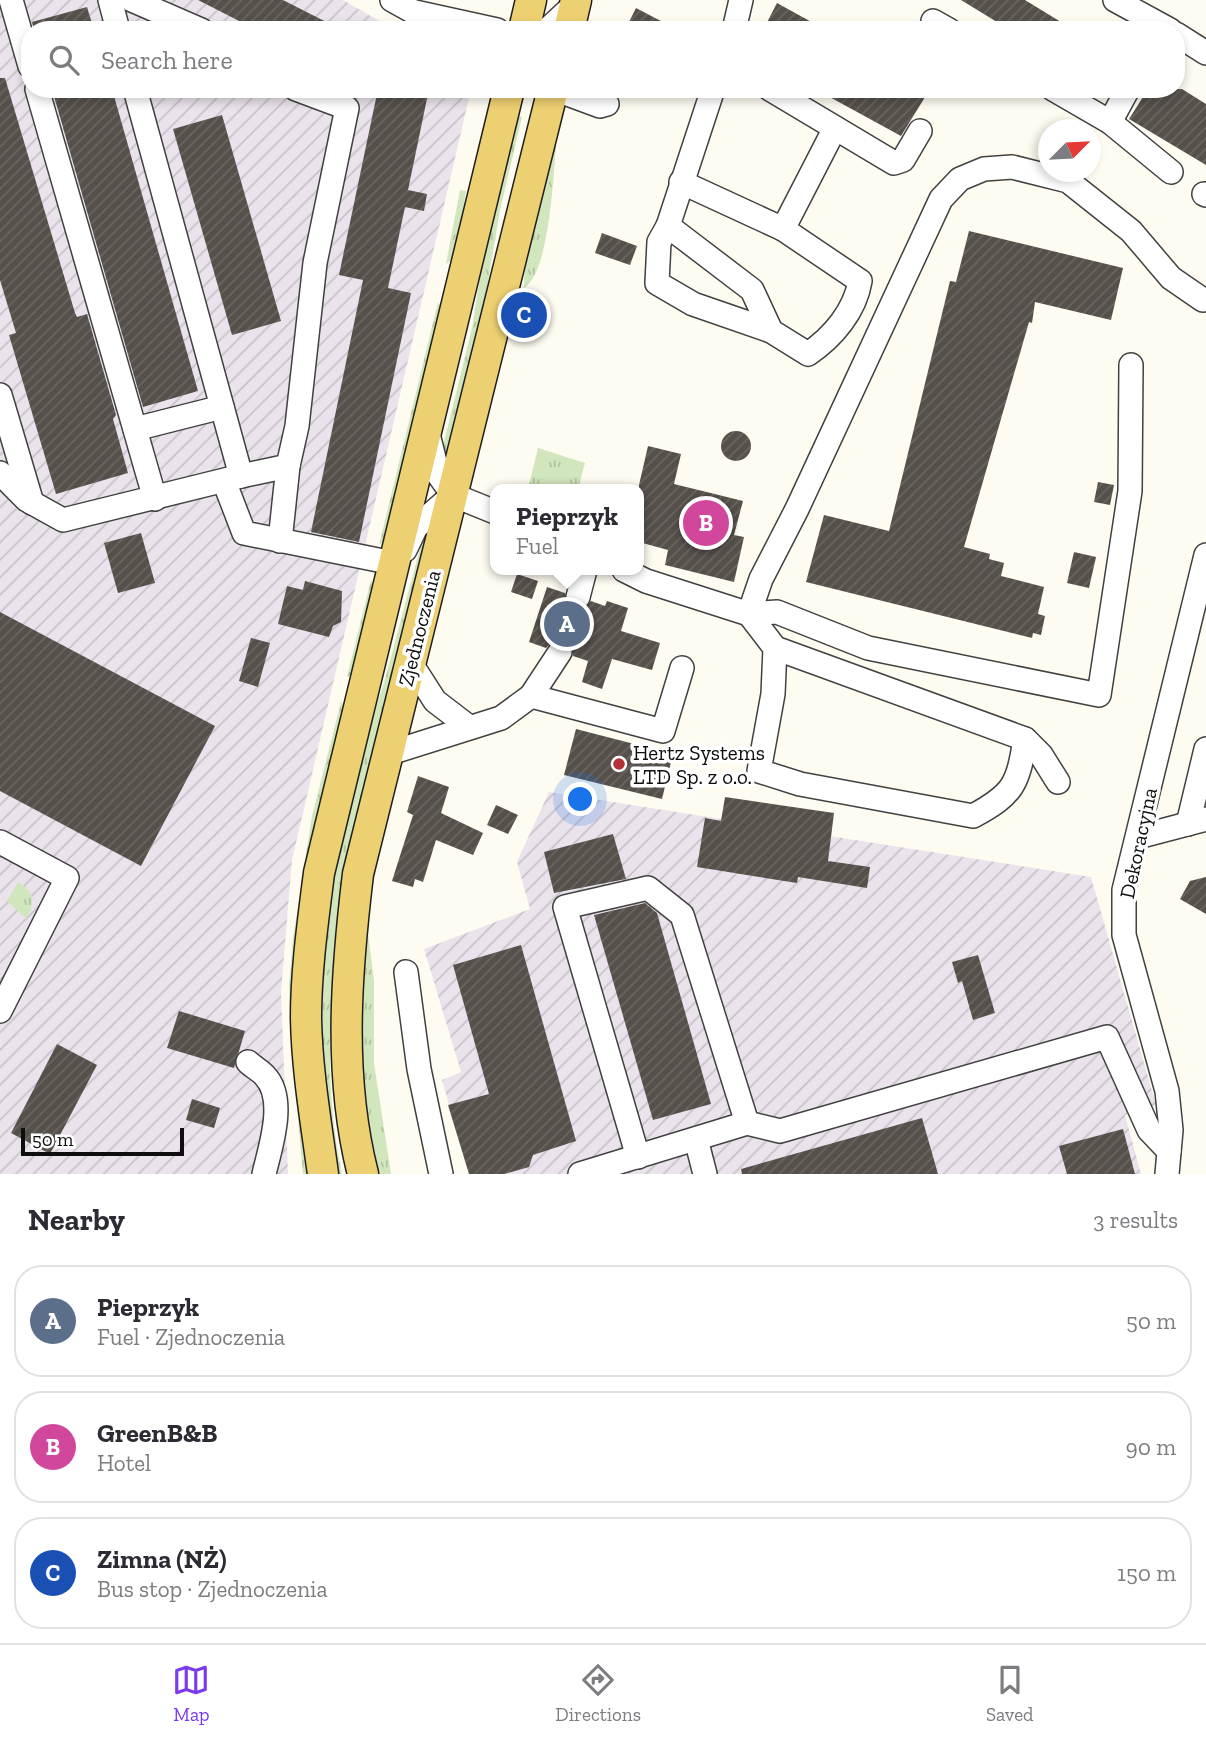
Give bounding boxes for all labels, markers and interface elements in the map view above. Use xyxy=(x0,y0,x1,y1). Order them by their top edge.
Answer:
search box xyxy=(21,21,1185,98)
icon: search xyxy=(45,41,83,79)
text: Search here xyxy=(101,44,233,76)
north arrow xyxy=(1038,119,1101,182)
pin: C xyxy=(501,289,547,341)
popup xyxy=(490,484,644,575)
pin: B xyxy=(683,497,729,549)
text: Pieprzyk xyxy=(516,500,618,532)
text: Fuel xyxy=(516,532,559,560)
street label: Zjednoczenia xyxy=(393,567,446,689)
pin: A xyxy=(544,598,590,650)
place label: Hertz Systems LTD Sp. z o.o. xyxy=(633,740,765,789)
marker: Hertz Systems LTD Sp. z o.o. xyxy=(611,756,627,772)
your location xyxy=(563,782,597,816)
street label: Dekoracyjna xyxy=(1114,785,1163,901)
scale bar xyxy=(21,1125,184,1157)
text: 50 m xyxy=(32,1128,73,1151)
text: Nearby xyxy=(28,1202,125,1238)
text: 3 results xyxy=(1093,1206,1178,1234)
text: Pieprzyk xyxy=(97,1291,199,1323)
text: A xyxy=(45,1307,61,1335)
text: 50 m xyxy=(1126,1307,1176,1335)
text: Fuel · Zjednoczenia xyxy=(97,1323,285,1351)
text: GreenB&B xyxy=(97,1417,217,1449)
text: B xyxy=(46,1433,60,1461)
text: 90 m xyxy=(1125,1433,1176,1461)
text: Hotel xyxy=(97,1449,151,1477)
text: Zimna (NŻ) xyxy=(97,1543,226,1575)
text: C xyxy=(46,1559,60,1587)
text: 150 m xyxy=(1117,1559,1176,1587)
text: Bus stop · Zjednoczenia xyxy=(97,1575,328,1603)
tab: Map xyxy=(172,1661,210,1726)
tab: Directions xyxy=(555,1661,641,1726)
tab: Saved xyxy=(986,1661,1034,1726)

